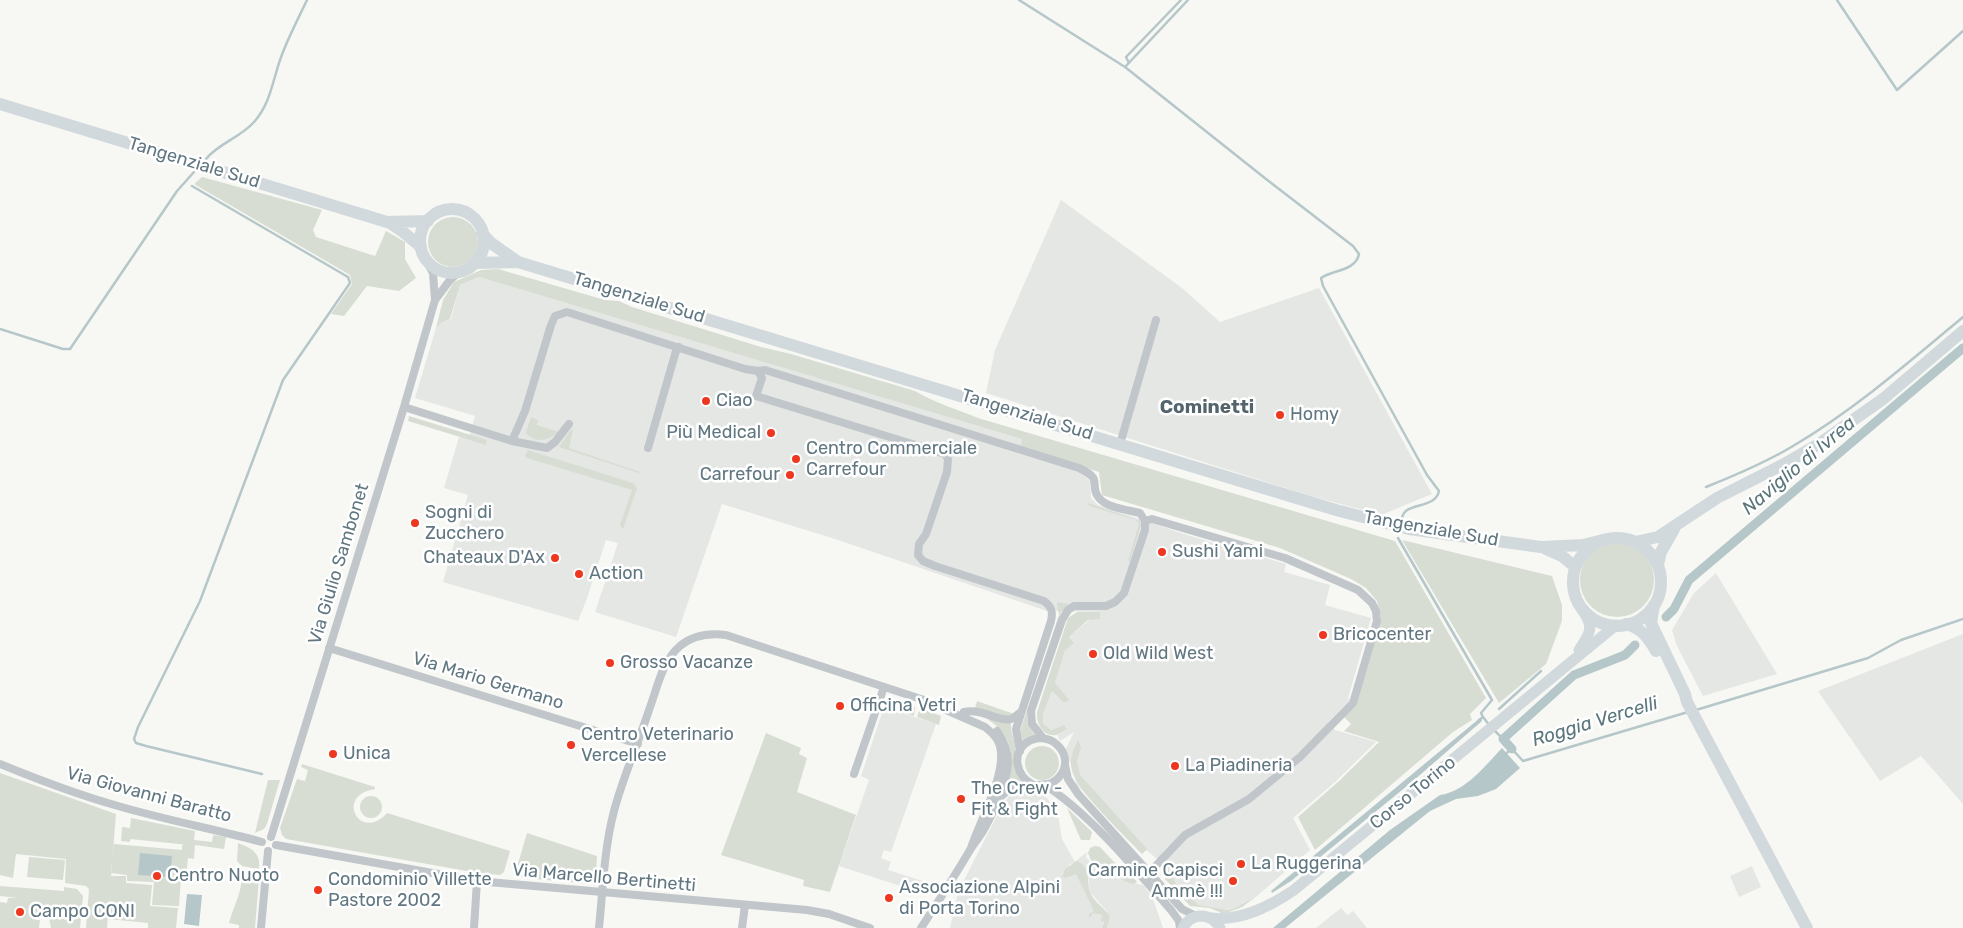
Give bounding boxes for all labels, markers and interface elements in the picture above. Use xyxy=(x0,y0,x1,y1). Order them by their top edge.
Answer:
street label: Tangenziale Sud xyxy=(126,133,262,193)
street label: Tangenziale Sud xyxy=(571,268,707,328)
street label: Tangenziale Sud xyxy=(959,385,1095,445)
place label: Ciao xyxy=(716,390,753,412)
marker: Ciao xyxy=(700,395,712,407)
district label: Cominetti xyxy=(1160,397,1254,419)
place label: Homy xyxy=(1290,404,1339,426)
marker: Homy xyxy=(1274,409,1286,421)
water label: Naviglio di Ivrea xyxy=(1738,412,1860,520)
place label: Più Medical xyxy=(666,422,761,444)
marker: Più Medical xyxy=(765,427,777,439)
place label: Centro Commerciale Carrefour xyxy=(806,438,977,480)
marker: Centro Commerciale Carrefour xyxy=(790,453,802,465)
place label: Carrefour xyxy=(700,464,780,486)
marker: Carrefour xyxy=(784,469,796,481)
street label: Via Giulio Sambonet xyxy=(304,481,374,647)
place label: Sogni di Zucchero xyxy=(425,502,504,544)
street label: Tangenziale Sud xyxy=(1362,507,1500,551)
marker: Sogni di Zucchero xyxy=(409,517,421,529)
place label: Sushi Yami xyxy=(1172,541,1263,563)
marker: Sushi Yami xyxy=(1156,546,1168,558)
place label: Chateaux D'Ax xyxy=(423,547,545,569)
marker: Chateaux D'Ax xyxy=(549,552,561,564)
place label: Action xyxy=(589,563,644,585)
marker: Action xyxy=(573,568,585,580)
place label: Bricocenter xyxy=(1333,624,1431,646)
marker: Bricocenter xyxy=(1317,629,1329,641)
place label: Old Wild West xyxy=(1103,643,1213,665)
street label: Via Mario Germano xyxy=(410,648,566,714)
marker: Old Wild West xyxy=(1087,648,1099,660)
place label: Grosso Vacanze xyxy=(620,652,753,674)
marker: Grosso Vacanze xyxy=(604,657,616,669)
water label: Roggia Vercelli xyxy=(1529,692,1661,752)
place label: Officina Vetri xyxy=(850,695,956,717)
marker: Officina Vetri xyxy=(834,700,846,712)
place label: Centro Veterinario Vercellese xyxy=(581,724,734,766)
marker: Centro Veterinario Vercellese xyxy=(565,739,577,751)
place label: Unica xyxy=(343,743,391,765)
marker: Unica xyxy=(327,748,339,760)
street label: Corso Torino xyxy=(1366,752,1460,834)
place label: La Piadineria xyxy=(1185,755,1293,777)
marker: La Piadineria xyxy=(1169,760,1181,772)
street label: Via Giovanni Baratto xyxy=(64,763,234,827)
place label: The Crew - Fit & Fight xyxy=(971,778,1063,821)
marker: The Crew - Fit & Fight xyxy=(955,793,967,805)
place label: La Ruggerina xyxy=(1251,853,1362,875)
marker: La Ruggerina xyxy=(1235,858,1247,870)
street label: Via Marcello Bertinetti xyxy=(511,859,697,897)
place label: Carmine Capisci Ammè !!! xyxy=(1088,860,1223,902)
place label: Centro Nuoto xyxy=(167,865,279,887)
place label: Condominio Villette Pastore 2002 xyxy=(328,869,492,912)
marker: Centro Nuoto xyxy=(151,870,163,882)
marker: Carmine Capisci Ammè !!! xyxy=(1227,875,1239,887)
place label: Associazione Alpini di Porta Torino xyxy=(899,877,1060,920)
marker: Condominio Villette Pastore 2002 xyxy=(312,884,324,896)
marker: Associazione Alpini di Porta Torino xyxy=(883,892,895,904)
place label: Campo CONI xyxy=(30,901,135,923)
marker: Campo CONI xyxy=(14,906,26,918)

